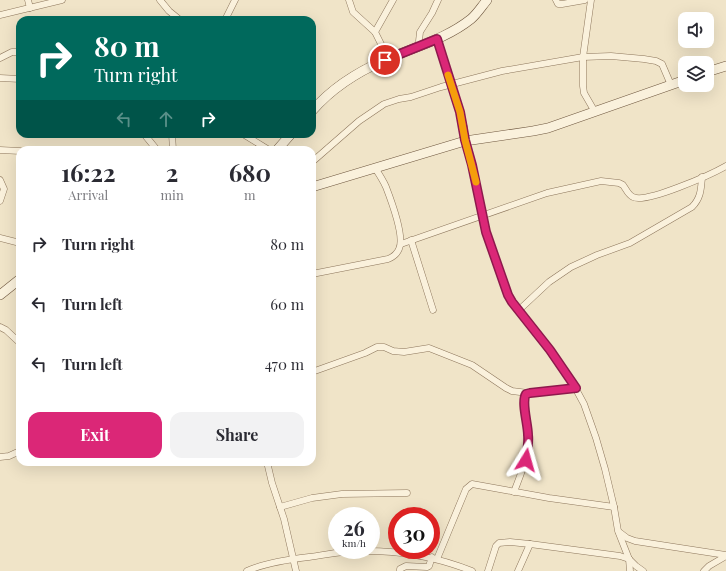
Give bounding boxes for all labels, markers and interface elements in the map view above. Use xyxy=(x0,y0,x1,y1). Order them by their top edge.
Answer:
map controls xyxy=(678,12,714,92)
button: sound xyxy=(678,12,714,48)
text: 80 m xyxy=(94,27,160,64)
icon: right xyxy=(28,32,80,84)
pin xyxy=(368,43,402,77)
icon: arrive xyxy=(374,49,396,71)
button: layers xyxy=(678,56,714,92)
text: Turn right xyxy=(94,63,177,87)
icon: left xyxy=(113,108,135,130)
icon: ahead xyxy=(155,108,177,130)
icon: right xyxy=(197,108,219,130)
text: 16:22 xyxy=(61,156,116,188)
text: 2 xyxy=(166,156,178,188)
text: 680 xyxy=(229,156,271,188)
text: Arrival xyxy=(68,186,108,203)
text: min xyxy=(161,186,184,203)
text: m xyxy=(244,186,256,203)
icon: right xyxy=(28,233,50,255)
text: Turn right xyxy=(62,234,135,254)
text: 80 m xyxy=(270,234,304,254)
icon: left xyxy=(28,293,50,315)
text: Turn left xyxy=(62,294,123,314)
text: 60 m xyxy=(270,294,304,314)
icon: left xyxy=(28,353,50,375)
text: Turn left xyxy=(62,354,123,374)
text: 470 m xyxy=(265,354,304,374)
button: Exit xyxy=(28,412,162,458)
button: Share xyxy=(170,412,304,458)
position arrow xyxy=(505,439,547,481)
speed limit sign: 30 xyxy=(388,507,440,559)
text: 26 xyxy=(343,514,365,541)
text: km/h xyxy=(342,536,366,550)

